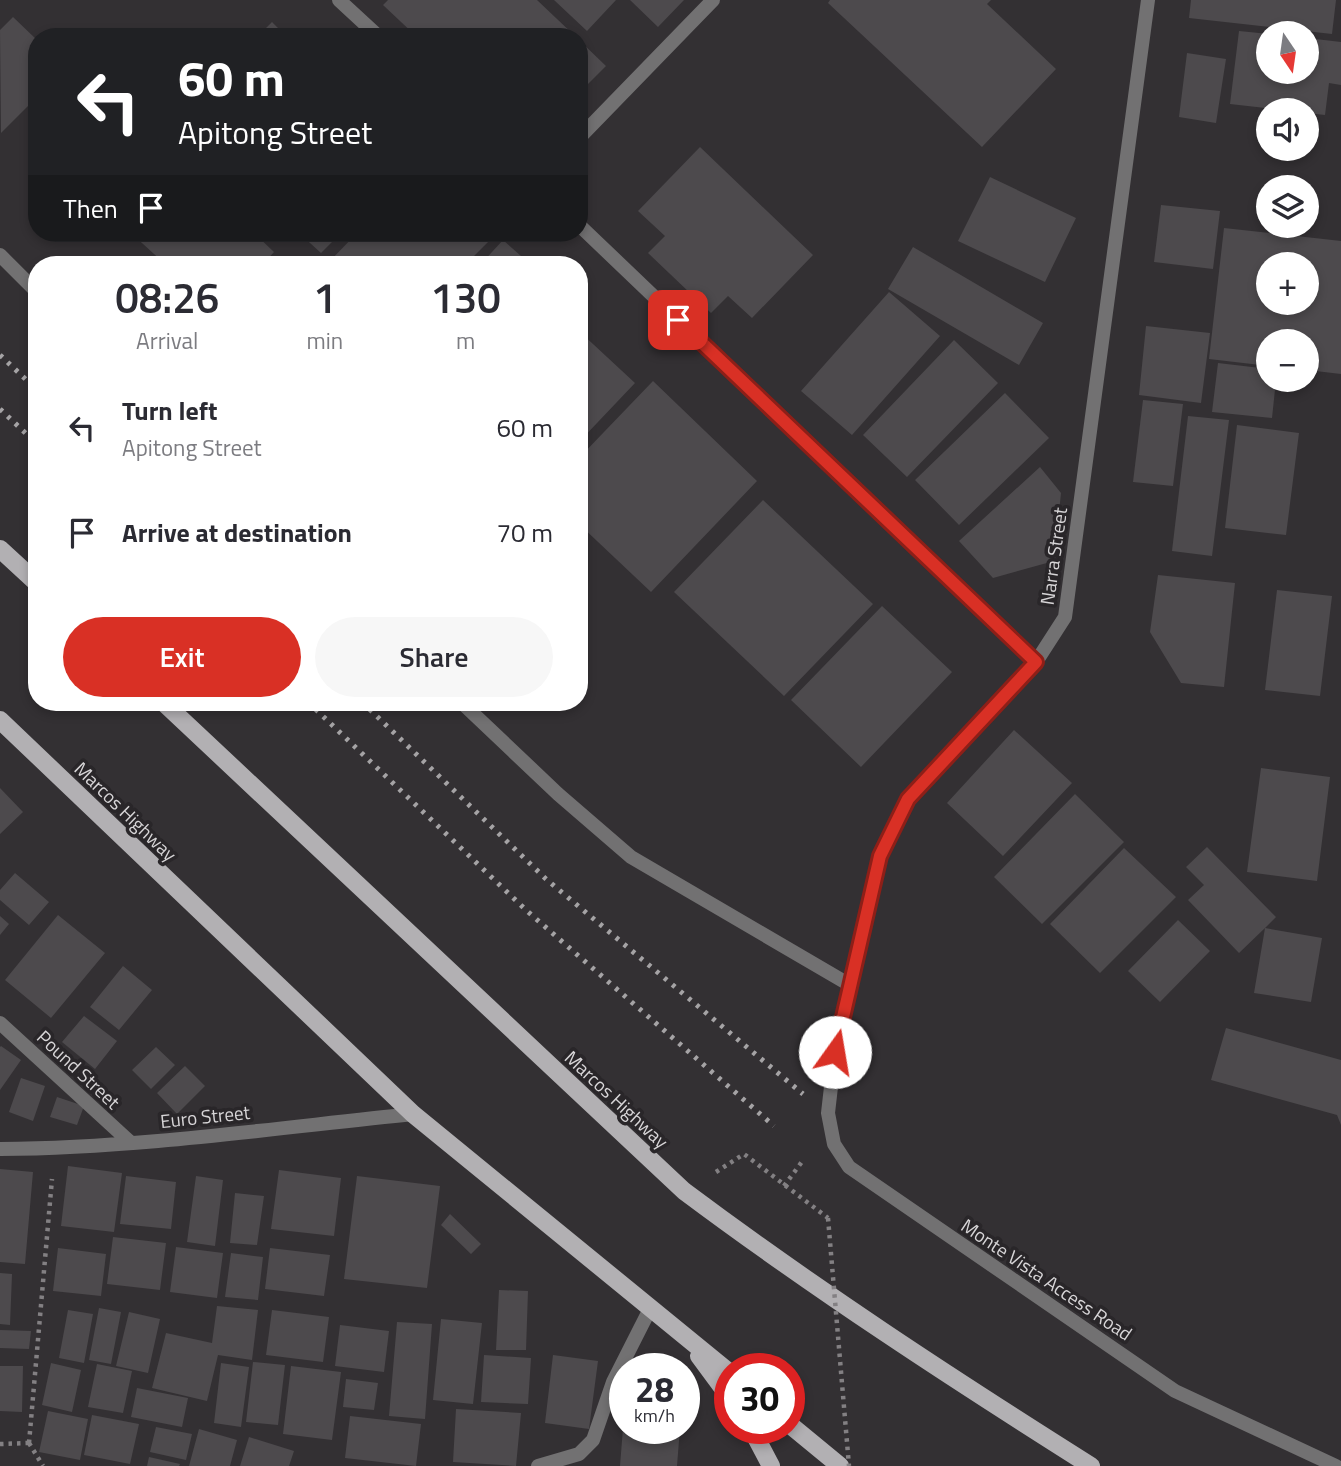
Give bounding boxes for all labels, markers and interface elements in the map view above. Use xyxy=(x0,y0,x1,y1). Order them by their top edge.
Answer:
north arrow xyxy=(1256,21,1320,84)
map controls xyxy=(1256,21,1319,392)
text: 60 m xyxy=(178,40,285,115)
icon: left xyxy=(63,56,154,147)
button: sound xyxy=(1256,98,1319,161)
text: Apitong Street xyxy=(178,108,372,156)
button: layers xyxy=(1256,175,1319,238)
text: Then xyxy=(63,189,118,228)
icon: arrive xyxy=(132,189,170,227)
button: + xyxy=(1256,252,1319,315)
text: 08:26 xyxy=(115,265,219,329)
text: 1 xyxy=(313,265,337,329)
text: 130 xyxy=(430,265,501,329)
pin xyxy=(648,290,708,350)
icon: arrive xyxy=(659,301,697,339)
text: Arrival xyxy=(136,323,198,358)
text: min xyxy=(306,323,343,358)
text: m xyxy=(456,323,475,358)
button: − xyxy=(1256,329,1319,392)
text: Turn left xyxy=(122,391,217,430)
text: 60 m xyxy=(496,408,553,447)
icon: left xyxy=(63,409,101,447)
text: Apitong Street xyxy=(122,430,262,465)
street label: Narra Street xyxy=(1032,505,1074,607)
text: Arrive at destination xyxy=(122,513,352,552)
text: 70 m xyxy=(496,513,553,552)
icon: arrive xyxy=(63,514,101,552)
button: Exit xyxy=(63,617,301,697)
button: Share xyxy=(315,617,553,697)
street label: Marcos Highway xyxy=(68,754,184,868)
position arrow xyxy=(798,1015,872,1089)
street label: Pound Street xyxy=(31,1023,127,1116)
street label: Marcos Highway xyxy=(558,1043,676,1155)
street label: Euro Street xyxy=(159,1097,252,1135)
street label: Monte Vista Access Road xyxy=(956,1211,1138,1347)
speed limit sign: 30 xyxy=(714,1353,805,1444)
text: 28 xyxy=(635,1362,674,1416)
text: km/h xyxy=(634,1402,675,1429)

